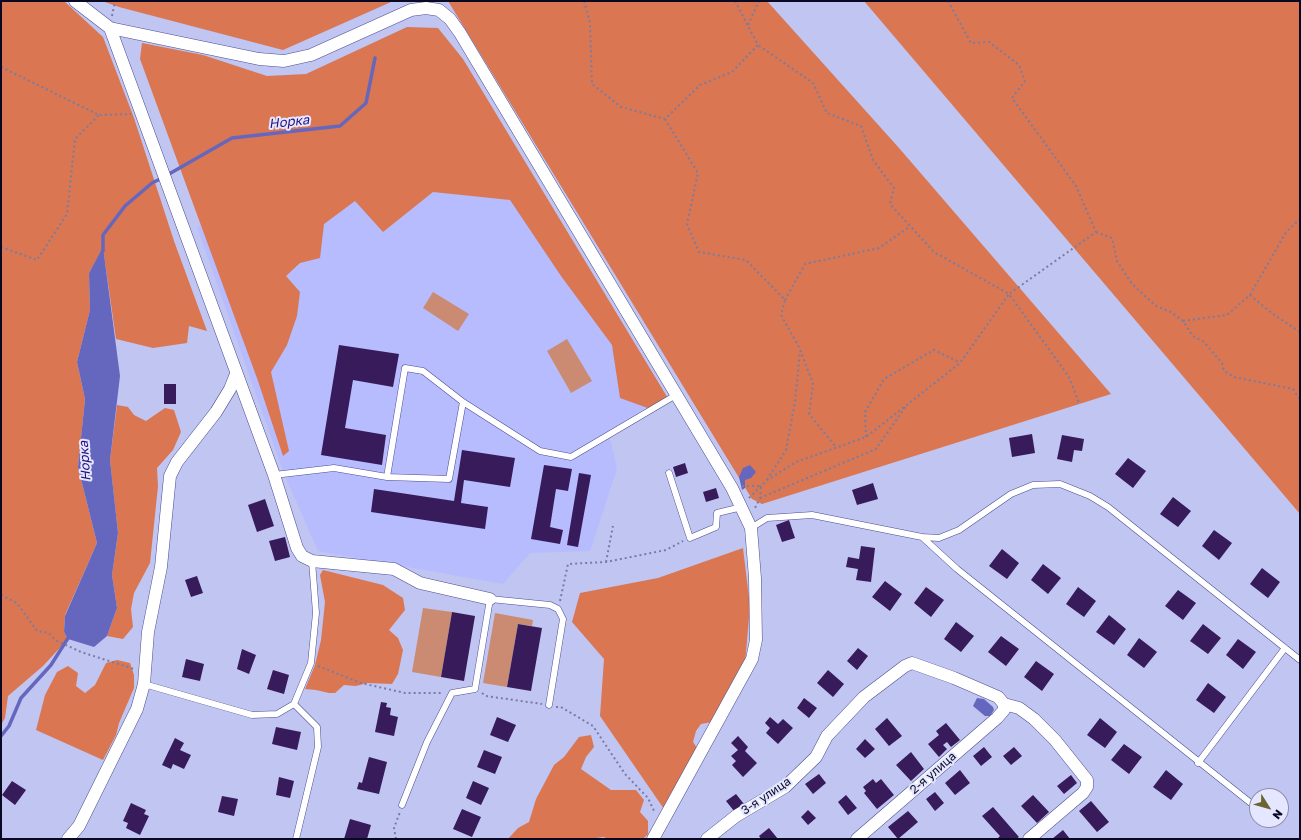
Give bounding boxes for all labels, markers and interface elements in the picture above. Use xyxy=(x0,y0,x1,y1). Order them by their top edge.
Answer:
water label: Норка xyxy=(268,112,310,132)
water label: Норка xyxy=(76,440,94,482)
street label: 2-я улица xyxy=(907,749,959,797)
street label: 3-я улица xyxy=(739,774,793,818)
north arrow xyxy=(1249,788,1289,828)
text: N xyxy=(1270,808,1286,822)

